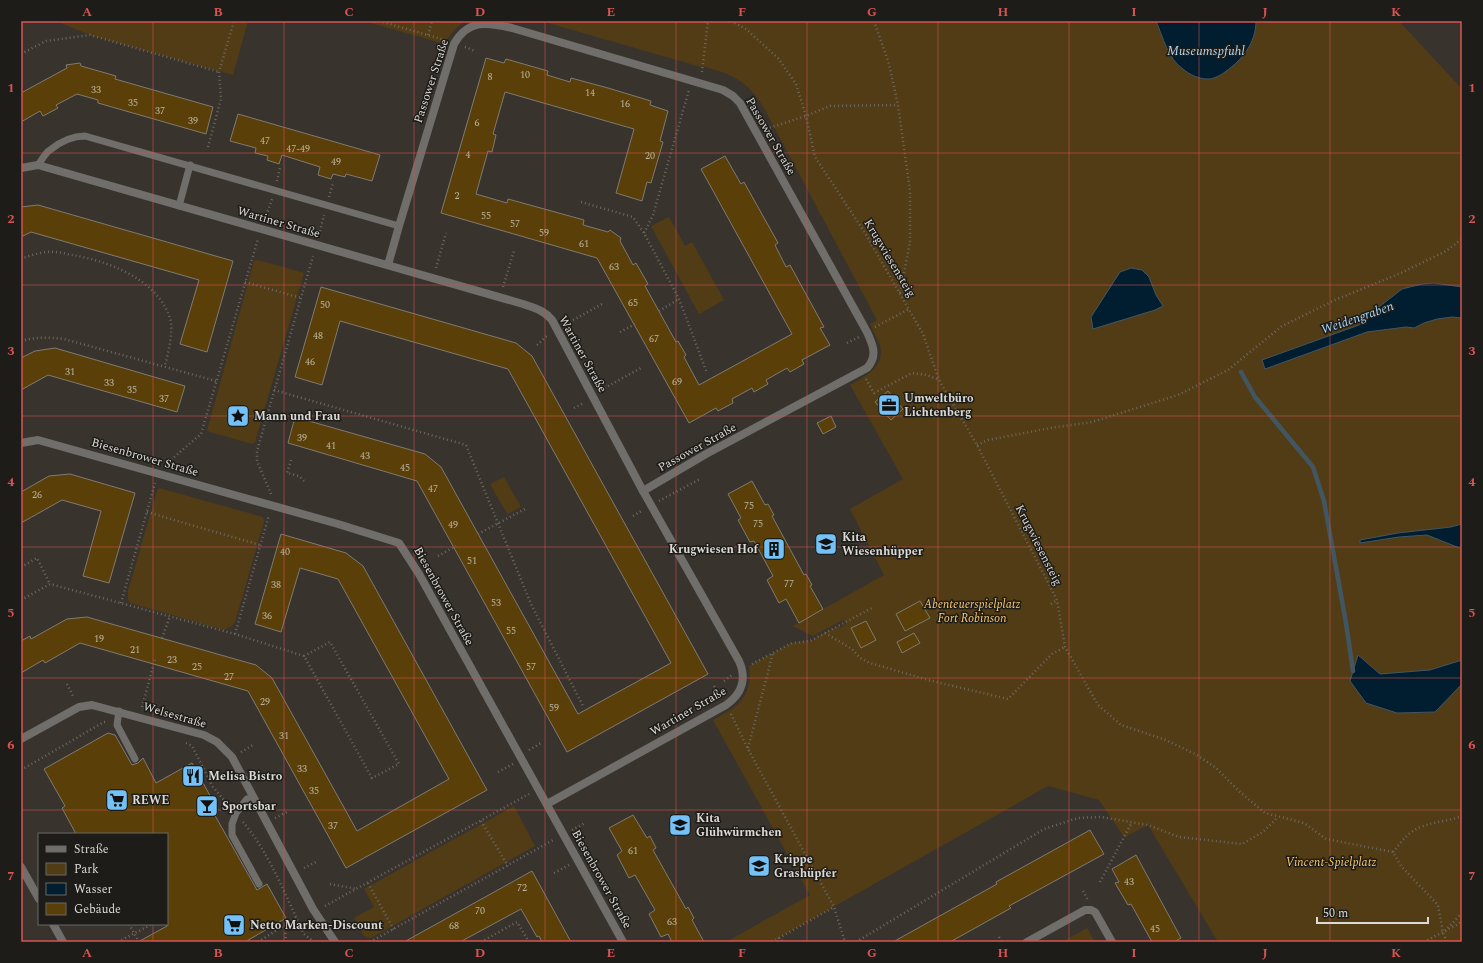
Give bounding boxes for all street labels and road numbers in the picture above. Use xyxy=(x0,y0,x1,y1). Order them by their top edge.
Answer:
street label: Passower Straße xyxy=(409,37,454,126)
street label: Passower Straße xyxy=(741,94,801,179)
street label: Wartiner Straße xyxy=(235,202,323,243)
street label: Krugwiesensteig xyxy=(859,215,921,301)
street label: Wartiner Straße xyxy=(554,312,612,396)
street label: Passower Straße xyxy=(654,418,740,477)
street label: Biesenbrower Straße xyxy=(89,433,201,482)
street label: Krugwiesensteig xyxy=(1010,501,1067,589)
street label: Biesenbrower Straße xyxy=(408,543,479,649)
street label: Wartiner Straße xyxy=(647,682,730,741)
street label: Welsestraße xyxy=(141,697,209,734)
street label: Biesenbrower Straße xyxy=(566,826,637,932)

